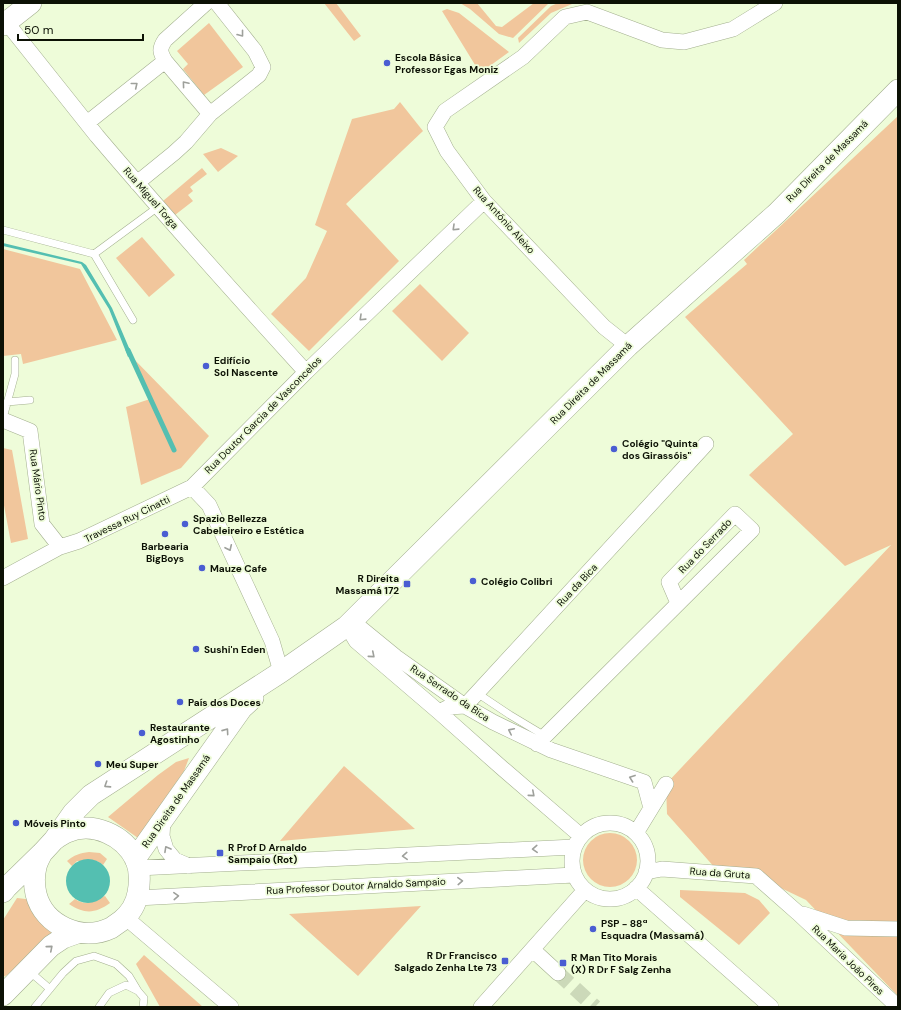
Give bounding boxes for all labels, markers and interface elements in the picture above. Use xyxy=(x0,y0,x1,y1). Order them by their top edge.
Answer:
scale bar xyxy=(18,16,143,42)
text: 50 m xyxy=(24,22,53,38)
one-way arrow xyxy=(236,29,243,36)
place label: Escola Básica Professor Egas Moniz xyxy=(395,51,498,76)
marker: Escola Básica Professor Egas Moniz xyxy=(382,58,392,68)
one-way arrow xyxy=(131,82,138,89)
one-way arrow xyxy=(182,82,189,89)
street label: Rua Direita de Massamá xyxy=(783,117,871,205)
street label: Rua Miguel Torga xyxy=(121,164,181,232)
street label: Rua António Aleixo xyxy=(470,184,538,256)
one-way arrow xyxy=(452,223,460,230)
one-way arrow xyxy=(359,313,367,321)
street label: Rua Direita de Massamá xyxy=(547,339,635,427)
street label: Rua Doutor Garcia de Vasconcelos xyxy=(202,354,324,476)
place label: Edifício Sol Nascente xyxy=(214,354,278,379)
marker: Edifício Sol Nascente xyxy=(201,361,211,371)
place label: Colégio "Quinta dos Girassóis" xyxy=(622,437,698,462)
marker: Colégio "Quinta dos Girassóis" xyxy=(609,444,619,454)
street label: Rua Mário Pinto xyxy=(27,448,49,522)
street label: Travessa Ruy Cinatti xyxy=(82,493,172,545)
place label: Spazio Bellezza Cabeleireiro e Estética xyxy=(193,512,304,537)
street label: Rua do Serrado xyxy=(676,516,734,576)
marker: Spazio Bellezza Cabeleireiro e Estética xyxy=(180,519,190,529)
marker: Barbearia BigBoys xyxy=(160,529,170,539)
place label: Barbearia BigBoys xyxy=(141,540,189,565)
one-way arrow xyxy=(224,544,232,552)
street label: Rua da Bica xyxy=(554,561,600,609)
place label: Mauze Cafe xyxy=(210,562,267,575)
marker: Mauze Cafe xyxy=(197,563,207,573)
place label: R Direita Massamá 172 xyxy=(335,572,399,597)
place label: Colégio Colibri xyxy=(481,575,553,588)
marker: Colégio Colibri xyxy=(468,576,478,586)
marker: R Direita Massamá 172 xyxy=(402,579,412,589)
place label: Sushi'n Eden xyxy=(204,643,266,656)
marker: Sushi'n Eden xyxy=(191,644,201,654)
one-way arrow xyxy=(368,650,375,657)
street label: Rua Serrado da Bica xyxy=(408,662,492,724)
place label: País dos Doces xyxy=(188,696,261,709)
marker: País dos Doces xyxy=(175,697,185,707)
place label: Restaurante Agostinho xyxy=(150,721,210,746)
marker: Restaurante Agostinho xyxy=(137,728,147,738)
one-way arrow xyxy=(221,728,229,735)
one-way arrow xyxy=(508,728,516,736)
street label: Rua Direita de Massamá xyxy=(139,752,213,850)
place label: Meu Super xyxy=(106,758,158,771)
marker: Meu Super xyxy=(93,759,103,769)
one-way arrow xyxy=(629,774,636,783)
one-way arrow xyxy=(105,780,112,787)
one-way arrow xyxy=(527,789,535,796)
place label: Móveis Pinto xyxy=(24,817,86,830)
marker: Móveis Pinto xyxy=(11,818,21,828)
place label: R Prof D Arnaldo Sampaio (Rot) xyxy=(228,841,307,866)
one-way arrow xyxy=(532,845,538,853)
one-way arrow xyxy=(165,846,172,853)
marker: R Prof D Arnaldo Sampaio (Rot) xyxy=(215,848,225,858)
one-way arrow xyxy=(402,851,408,860)
street label: Rua da Gruta xyxy=(689,864,751,882)
street label: Rua Professor Doutor Arnaldo Sampaio xyxy=(266,875,446,897)
one-way arrow xyxy=(457,877,463,886)
one-way arrow xyxy=(173,891,179,900)
place label: PSP - 88ª Esquadra (Massamá) xyxy=(601,917,704,942)
street label: Rua Maria João Pires xyxy=(809,922,887,998)
marker: PSP - 88ª Esquadra (Massamá) xyxy=(588,924,598,934)
one-way arrow xyxy=(46,945,53,952)
place label: R Dr Francisco Salgado Zenha Lte 73 xyxy=(394,949,497,974)
place label: R Man Tito Morais (X) R Dr F Salg Zenha xyxy=(571,951,671,976)
marker: R Dr Francisco Salgado Zenha Lte 73 xyxy=(500,956,510,966)
marker: R Man Tito Morais (X) R Dr F Salg Zenha xyxy=(558,958,568,968)

